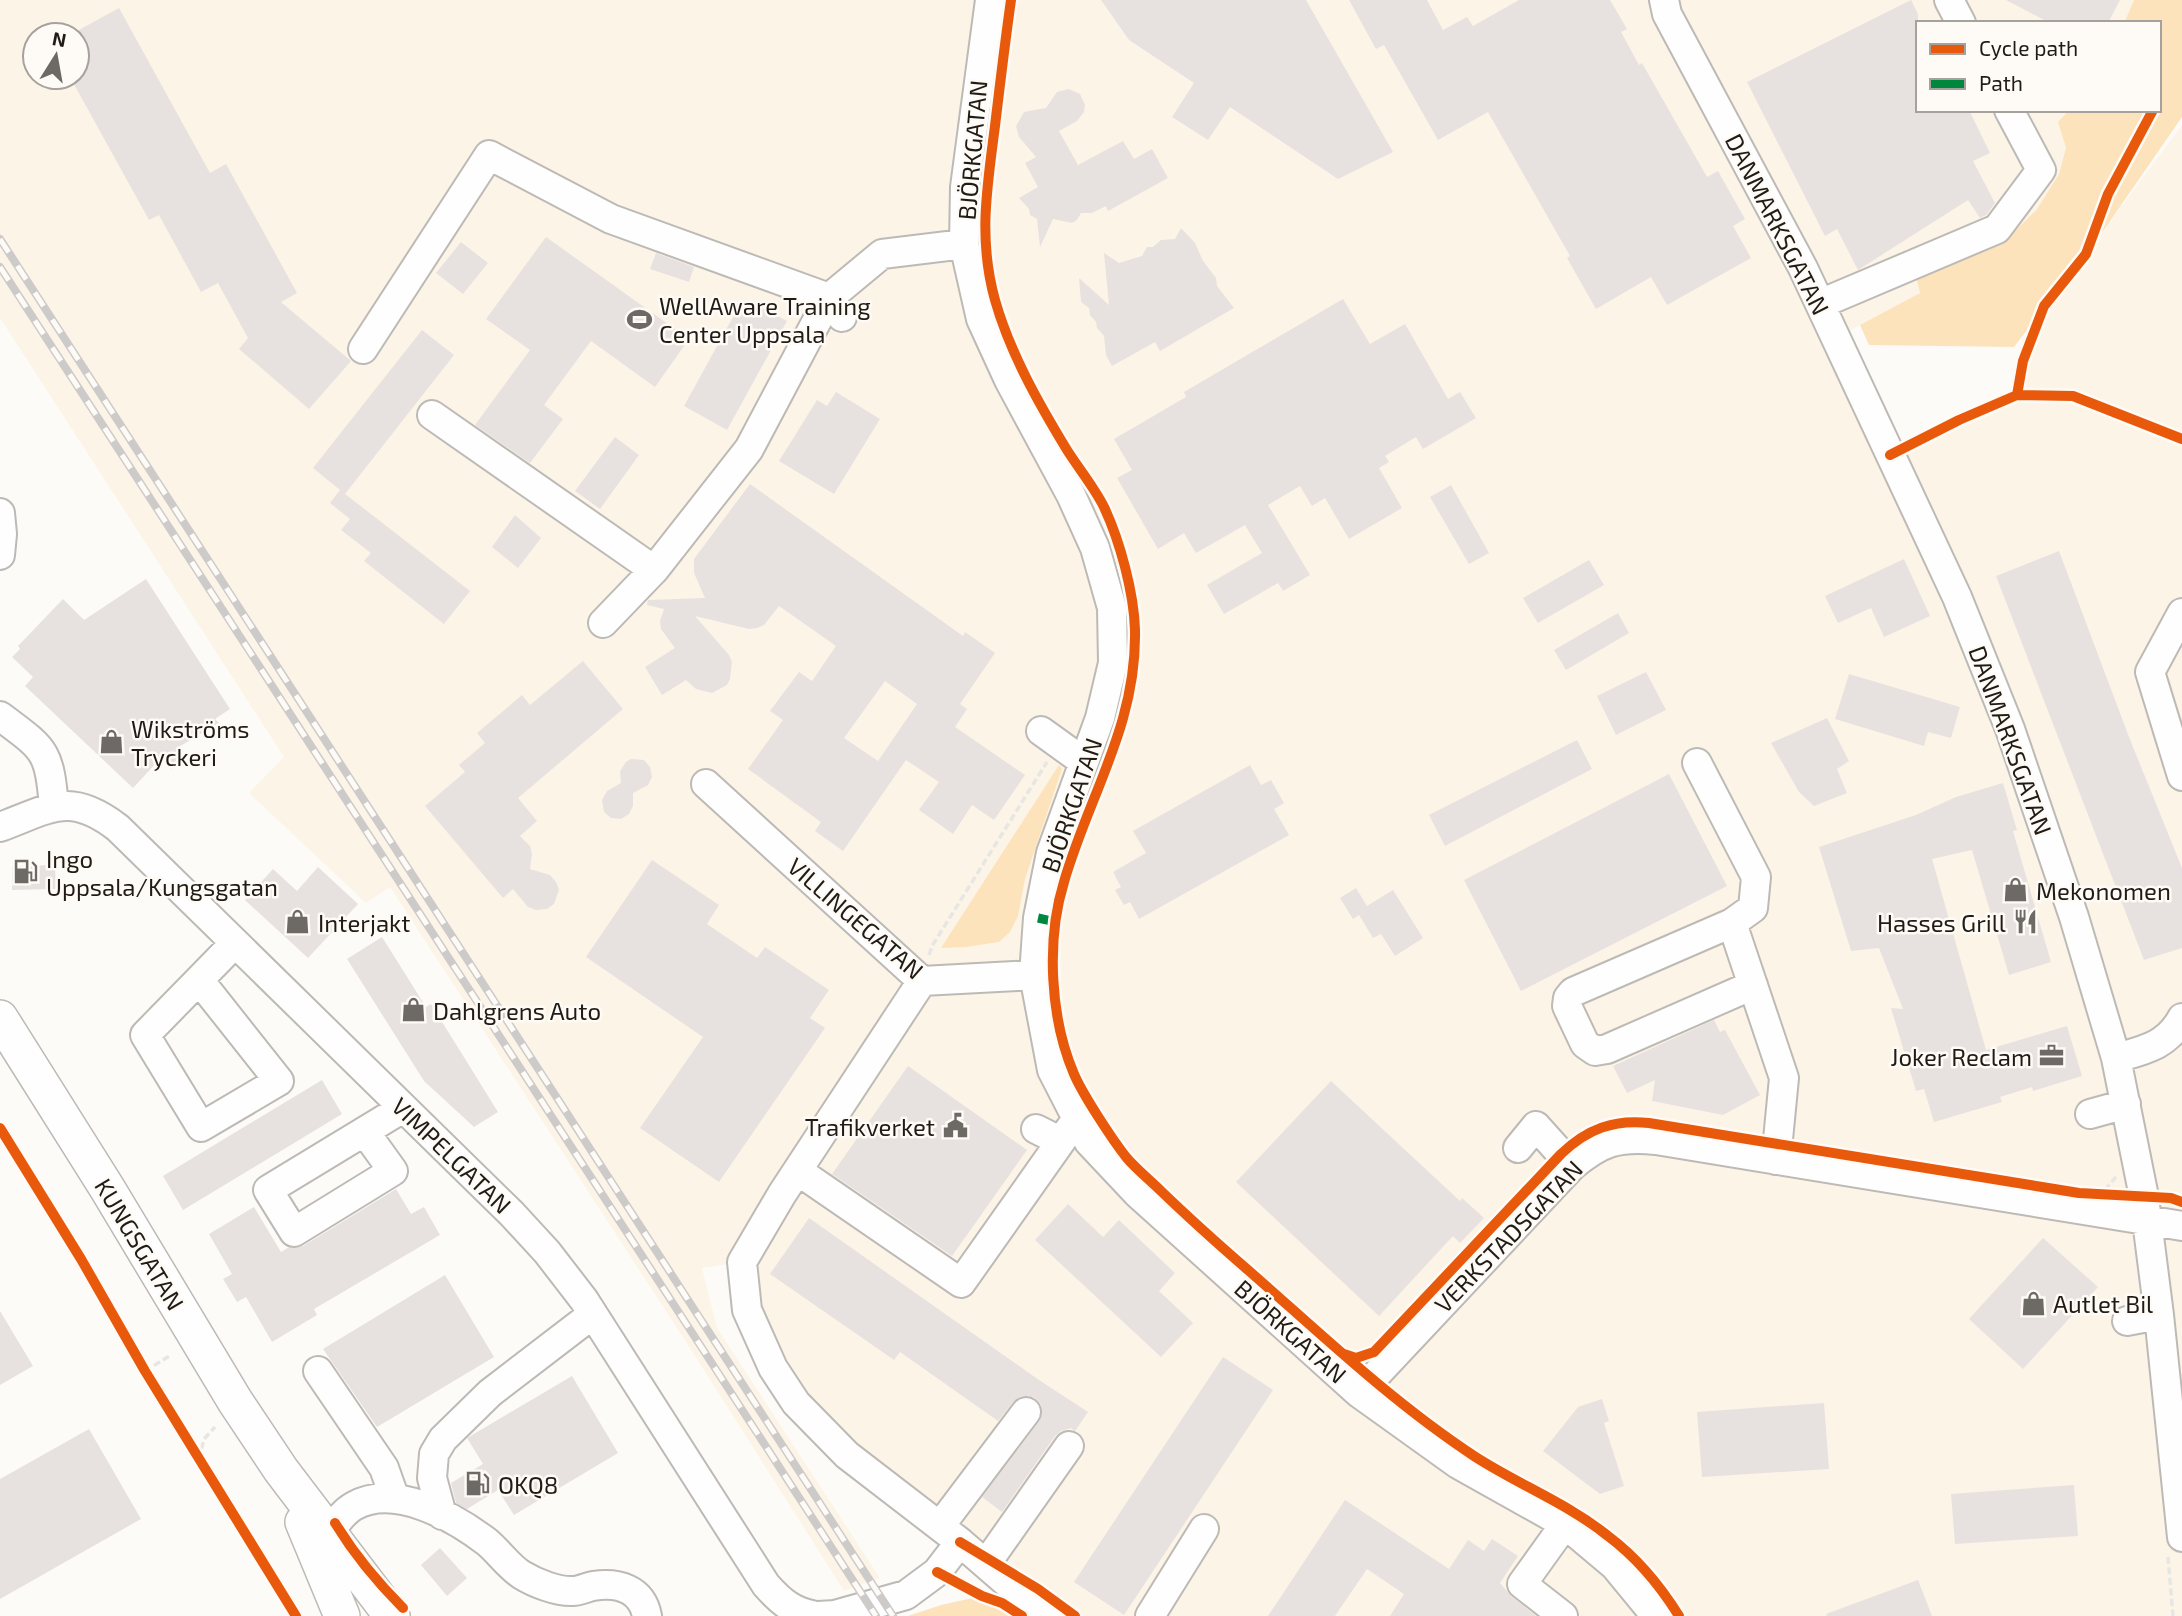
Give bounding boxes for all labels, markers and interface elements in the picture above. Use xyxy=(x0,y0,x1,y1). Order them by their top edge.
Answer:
north arrow xyxy=(21,21,91,91)
legend xyxy=(1916,21,2161,112)
text: N xyxy=(50,26,68,51)
text: Cycle path xyxy=(1979,35,2078,60)
text: Path xyxy=(1979,70,2023,95)
street label: BJÖRKGATAN xyxy=(951,79,993,221)
street label: DANMARKSGATAN xyxy=(1720,129,1836,319)
place label: WellAware Training Center Uppsala xyxy=(659,291,871,348)
sports icon: WellAware Training Center Uppsala xyxy=(625,305,653,333)
street label: DANMARKSGATAN xyxy=(1963,641,2059,839)
place label: Wikströms Tryckeri xyxy=(131,714,249,771)
shop icon: Wikströms Tryckeri xyxy=(97,728,125,756)
street label: BJÖRKGATAN xyxy=(1034,734,1108,876)
place label: Ingo Uppsala/Kungsgatan xyxy=(46,844,278,901)
street label: VILLINGEGATAN xyxy=(782,851,930,985)
fuel station icon: Ingo Uppsala/Kungsgatan xyxy=(12,858,40,886)
shop icon: Mekonomen xyxy=(2002,876,2030,904)
place label: Mekonomen xyxy=(2036,876,2171,905)
shop icon: Interjakt xyxy=(284,908,312,936)
place label: Interjakt xyxy=(318,908,410,937)
place label: Hasses Grill xyxy=(1877,908,2006,937)
restaurant icon: Hasses Grill xyxy=(2012,908,2040,936)
shop icon: Dahlgrens Auto xyxy=(399,996,427,1024)
place label: Dahlgrens Auto xyxy=(433,996,601,1025)
place label: Joker Reclam xyxy=(1890,1042,2032,1071)
office icon: Joker Reclam xyxy=(2038,1042,2066,1070)
street label: VIMPELGATAN xyxy=(386,1091,518,1219)
place label: Trafikverket xyxy=(805,1112,935,1141)
public building icon: Trafikverket xyxy=(941,1112,969,1140)
street label: VERKSTADSGATAN xyxy=(1428,1154,1588,1318)
street label: KUNGSGATAN xyxy=(89,1173,191,1315)
street label: BJÖRKGATAN xyxy=(1229,1273,1353,1389)
shop icon: Autlet Bil xyxy=(2019,1289,2047,1317)
place label: Autlet Bil xyxy=(2053,1289,2153,1318)
fuel station icon: OKQ8 xyxy=(464,1470,492,1498)
place label: OKQ8 xyxy=(498,1470,558,1499)

